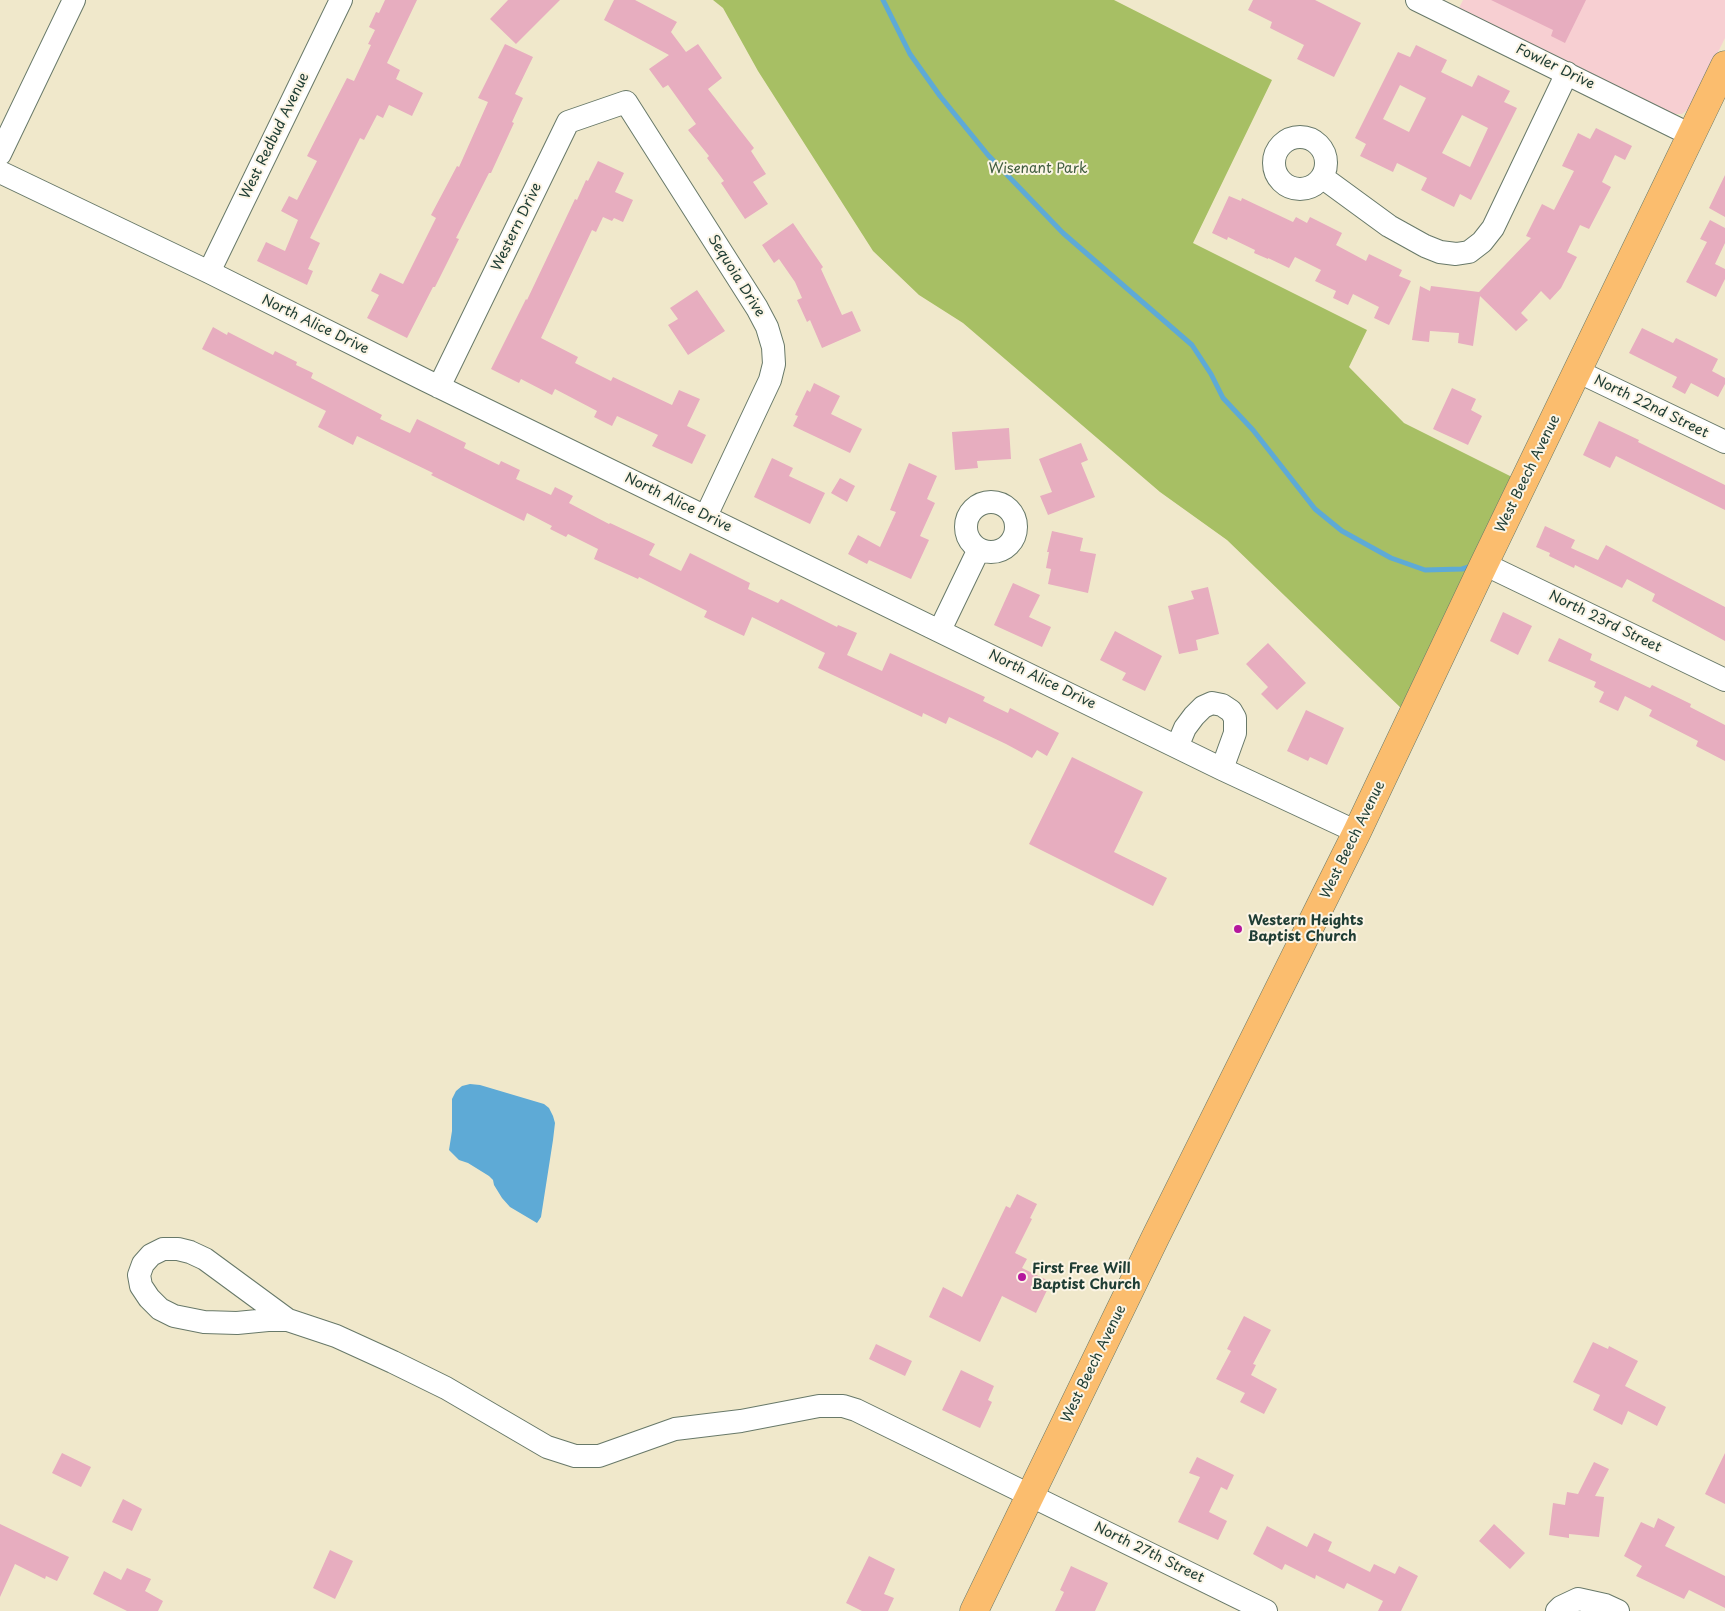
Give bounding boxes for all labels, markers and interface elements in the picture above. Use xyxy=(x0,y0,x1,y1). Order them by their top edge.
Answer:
street label: Fowler Drive xyxy=(1513,41,1597,93)
street label: West Redbud Avenue xyxy=(237,70,313,202)
park label: Wisenant Park xyxy=(988,161,1088,177)
street label: Western Drive xyxy=(488,180,546,274)
street label: Sequoia Drive xyxy=(704,232,768,320)
street label: North Alice Drive xyxy=(259,292,371,358)
street label: North 22nd Street xyxy=(1591,372,1711,442)
street label: West Beech Avenue xyxy=(1492,412,1564,536)
street label: North Alice Drive xyxy=(622,470,734,536)
street label: North 23rd Street xyxy=(1546,588,1664,656)
street label: North Alice Drive xyxy=(986,647,1098,713)
street label: West Beech Avenue xyxy=(1317,778,1389,902)
place label: Western Heights Baptist Church xyxy=(1248,913,1363,946)
marker: Western Heights Baptist Church xyxy=(1232,923,1244,935)
place label: First Free Will Baptist Church xyxy=(1032,1261,1141,1294)
marker: First Free Will Baptist Church xyxy=(1016,1271,1028,1283)
street label: West Beech Avenue xyxy=(1058,1302,1130,1426)
street label: North 27th Street xyxy=(1091,1519,1207,1587)

